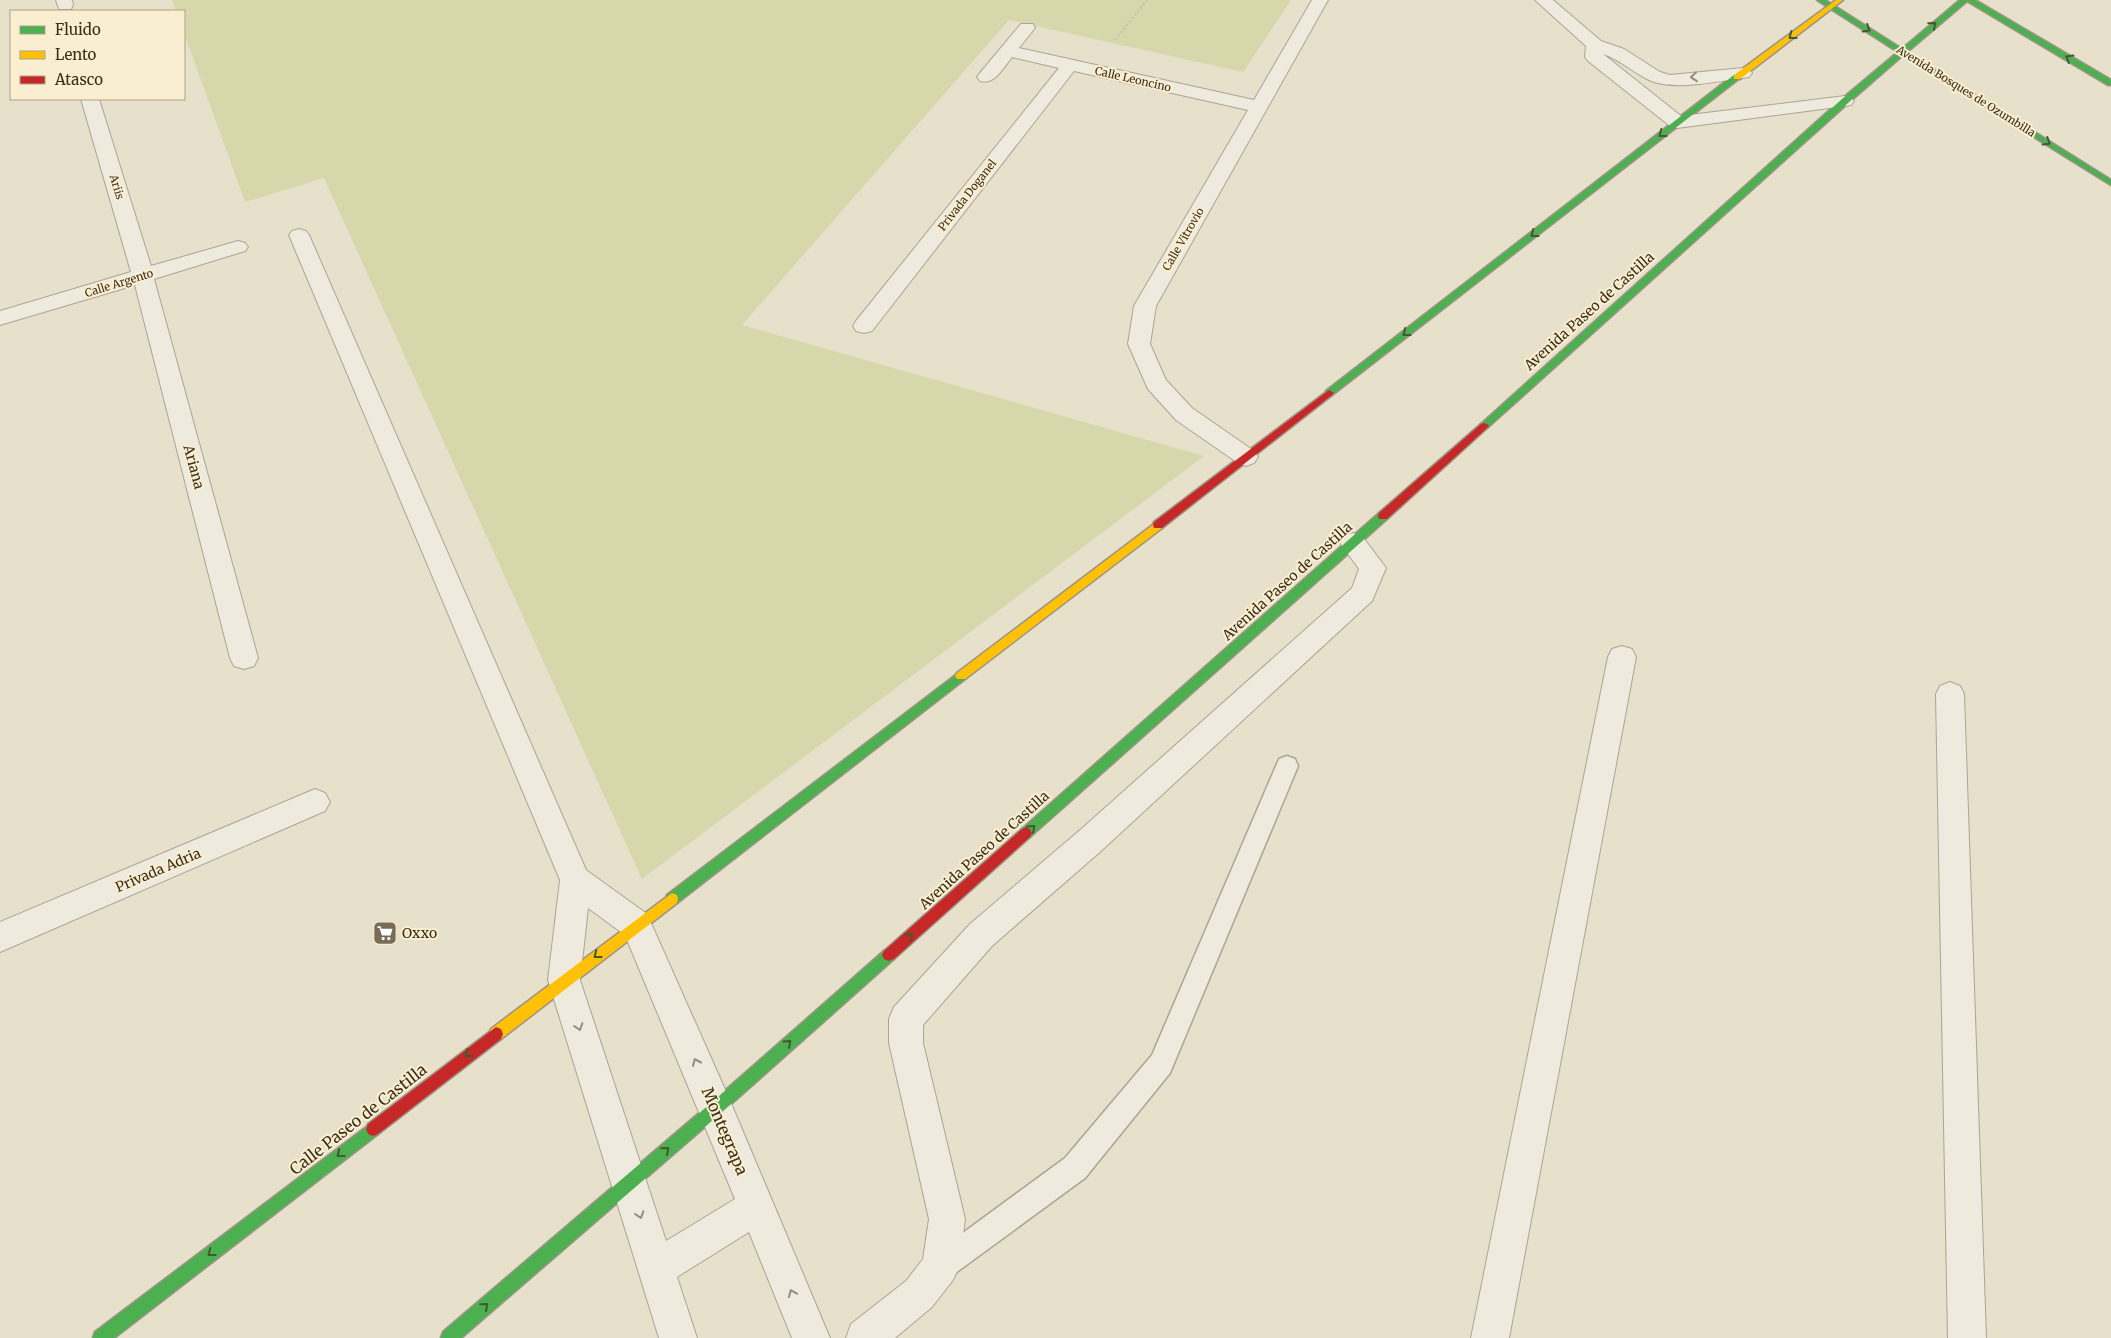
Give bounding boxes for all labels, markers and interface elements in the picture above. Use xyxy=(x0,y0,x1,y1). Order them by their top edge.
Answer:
legend xyxy=(10,10,185,100)
text: Fluido xyxy=(55,20,101,39)
one-way arrow xyxy=(1861,22,1870,32)
one-way arrow xyxy=(1927,23,1936,31)
one-way arrow xyxy=(1789,31,1798,39)
street label: Avenida Bosques de Ozumbilla xyxy=(1893,42,2038,140)
text: Lento xyxy=(55,45,97,64)
one-way arrow xyxy=(2065,55,2074,65)
street label: Calle Leoncino xyxy=(1094,63,1173,95)
text: Atasco xyxy=(54,70,103,89)
one-way arrow xyxy=(1690,71,1698,82)
one-way arrow xyxy=(1659,129,1668,138)
one-way arrow xyxy=(2042,136,2051,146)
street label: Privada Doganel xyxy=(935,156,1000,233)
street label: Ariis xyxy=(106,172,127,201)
street label: Calle Vitrovio xyxy=(1159,204,1207,273)
one-way arrow xyxy=(1531,228,1540,236)
street label: Avenida Paseo de Castilla xyxy=(1520,248,1658,375)
street label: Calle Argento xyxy=(83,266,155,300)
one-way arrow xyxy=(1403,328,1412,336)
street label: Ariana xyxy=(179,442,209,492)
street label: Avenida Paseo de Castilla xyxy=(1218,518,1356,645)
street label: Avenida Paseo de Castilla xyxy=(915,787,1053,914)
one-way arrow xyxy=(1026,825,1035,834)
street label: Privada Adria xyxy=(113,844,204,896)
supermarket icon: Oxxo xyxy=(372,920,398,946)
place label: Oxxo xyxy=(402,924,437,942)
one-way arrow xyxy=(904,933,913,941)
one-way arrow xyxy=(593,949,603,958)
one-way arrow xyxy=(574,1022,584,1030)
one-way arrow xyxy=(783,1040,792,1049)
one-way arrow xyxy=(465,1049,474,1058)
one-way arrow xyxy=(691,1058,702,1067)
street label: Calle Paseo de Castilla xyxy=(285,1059,431,1179)
street label: Montegrapa xyxy=(698,1084,753,1178)
one-way arrow xyxy=(337,1148,346,1156)
one-way arrow xyxy=(660,1148,669,1156)
one-way arrow xyxy=(634,1210,644,1218)
one-way arrow xyxy=(207,1247,217,1256)
one-way arrow xyxy=(788,1289,799,1298)
one-way arrow xyxy=(480,1303,489,1312)

